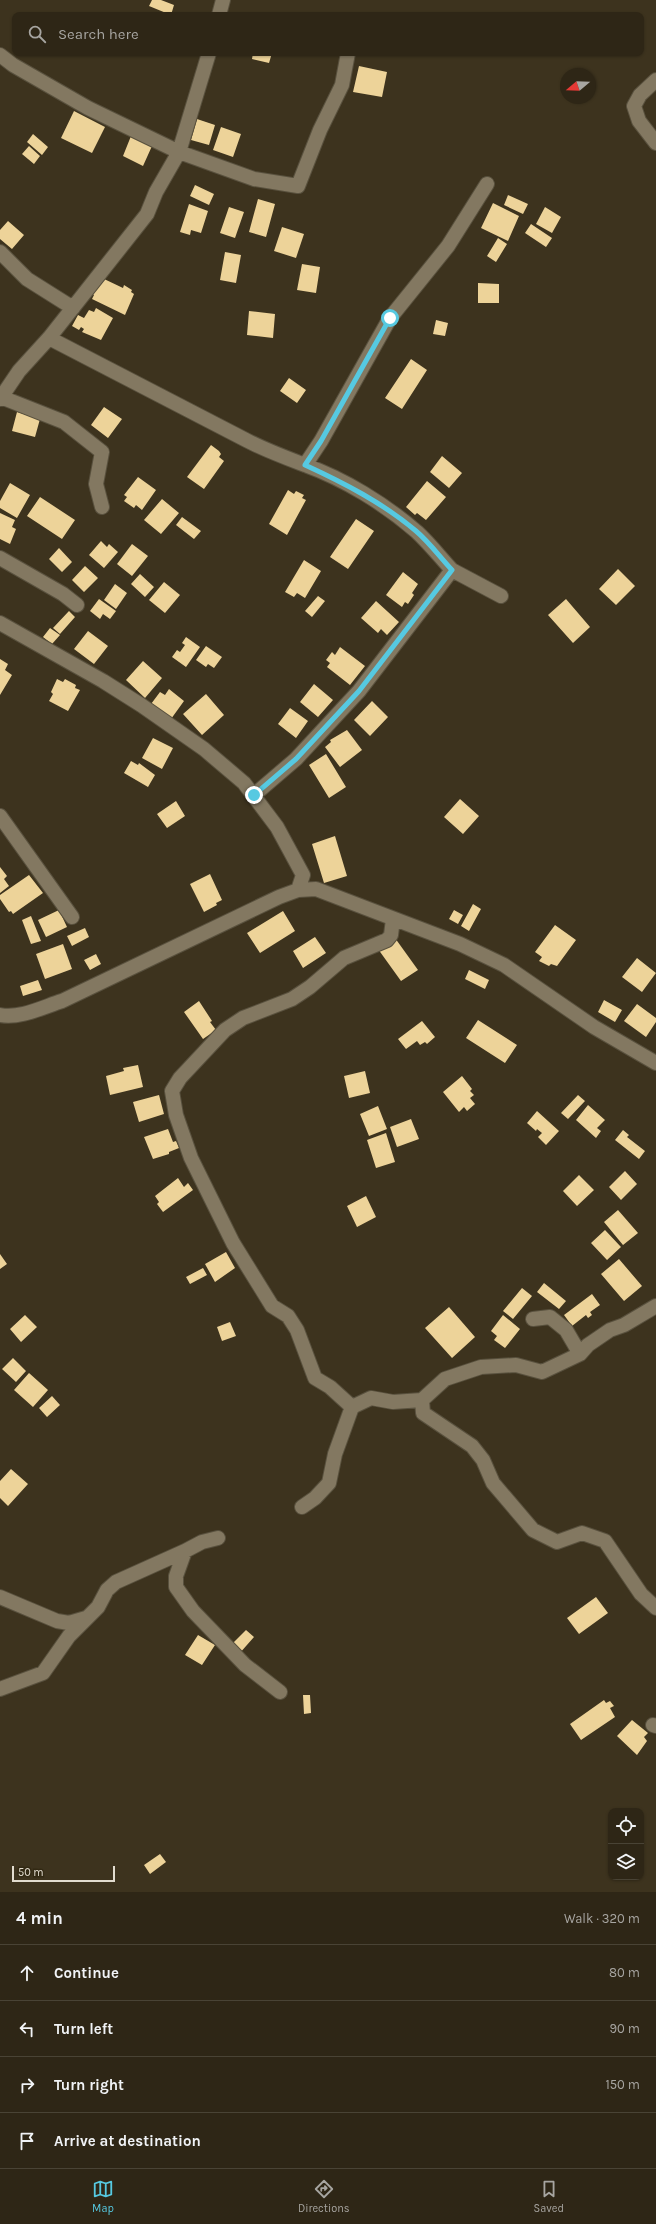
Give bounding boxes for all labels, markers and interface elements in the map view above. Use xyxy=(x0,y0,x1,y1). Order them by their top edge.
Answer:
search box xyxy=(12,12,644,56)
icon: search xyxy=(26,23,48,45)
text: Search here xyxy=(58,25,139,43)
north arrow xyxy=(560,68,596,104)
route start xyxy=(381,309,399,327)
route end xyxy=(245,786,263,804)
map controls xyxy=(608,1808,644,1880)
button: locate xyxy=(608,1808,644,1844)
button: layers xyxy=(608,1844,644,1880)
scale bar xyxy=(12,1864,115,1883)
text: 50 m xyxy=(18,1866,44,1879)
text: 4 min xyxy=(16,1908,63,1928)
text: Walk · 320 m xyxy=(564,1911,640,1926)
icon: ahead xyxy=(16,1962,38,1984)
text: Continue xyxy=(54,1964,119,1982)
text: 80 m xyxy=(609,1965,640,1980)
icon: left xyxy=(16,2018,38,2040)
text: Turn left xyxy=(54,2020,113,2038)
text: 90 m xyxy=(609,2021,640,2036)
icon: right xyxy=(16,2074,38,2096)
text: Turn right xyxy=(54,2076,124,2094)
text: 150 m xyxy=(605,2077,640,2092)
icon: arrive xyxy=(16,2130,38,2152)
text: Arrive at destination xyxy=(54,2132,201,2150)
tab: Map xyxy=(92,2178,114,2215)
tab: Directions xyxy=(298,2178,350,2215)
tab: Saved xyxy=(534,2178,564,2215)

